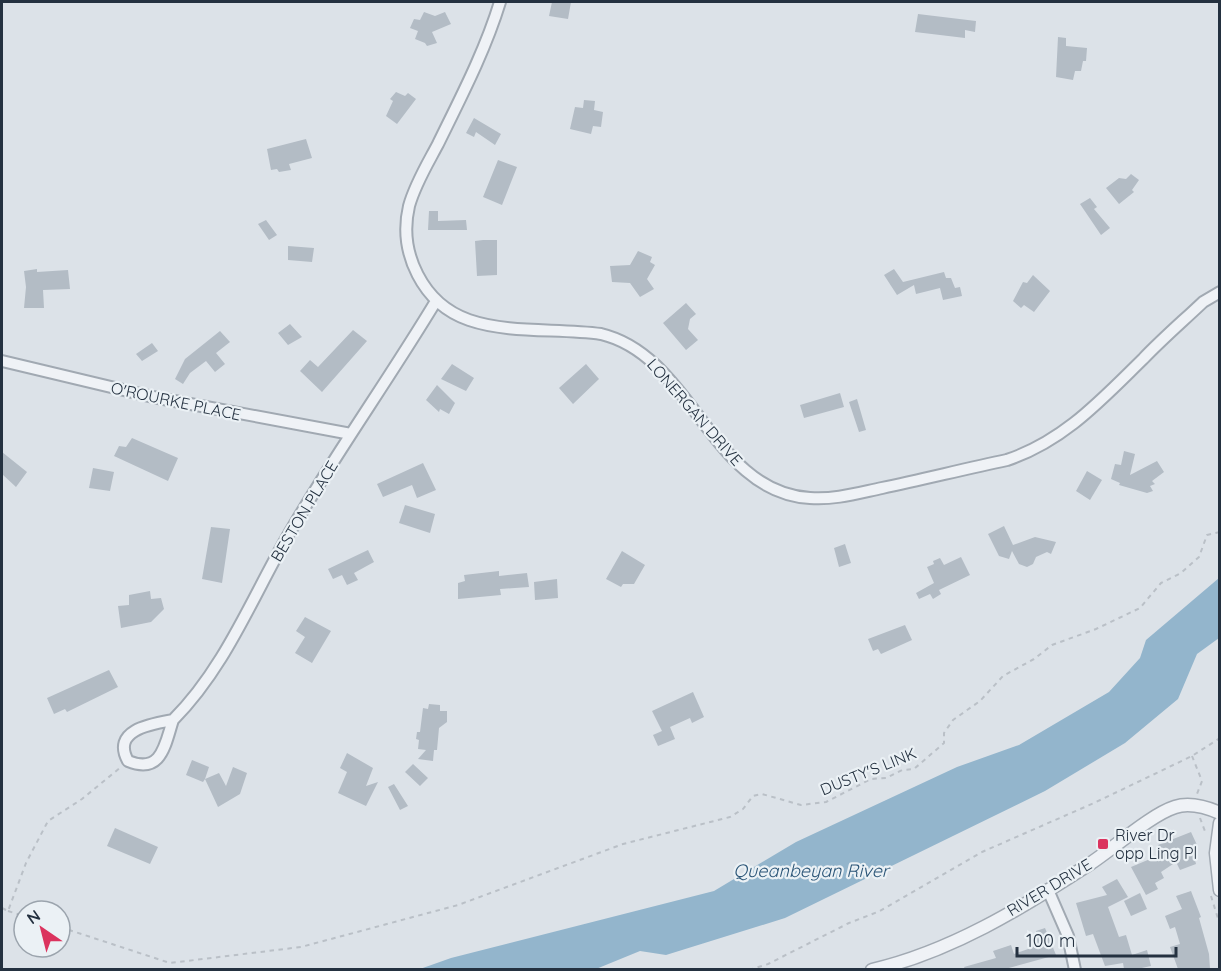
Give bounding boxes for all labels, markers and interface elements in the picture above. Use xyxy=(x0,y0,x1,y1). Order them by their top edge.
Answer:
street label: LONERGAN DRIVE xyxy=(643,354,747,470)
street label: O'ROURKE PLACE xyxy=(109,377,243,425)
street label: BESTON PLACE xyxy=(266,457,342,565)
street label: DUSTY'S LINK xyxy=(817,743,919,799)
place label: River Dr opp Ling Pl xyxy=(1115,825,1197,863)
marker: River Dr opp Ling Pl xyxy=(1096,837,1110,851)
street label: RIVER DRIVE xyxy=(1003,854,1095,920)
water label: Queanbeyan River xyxy=(733,859,891,882)
north arrow xyxy=(12,899,72,959)
text: N xyxy=(23,905,44,928)
scale bar xyxy=(1017,920,1176,958)
text: 100 m xyxy=(1026,929,1075,952)

